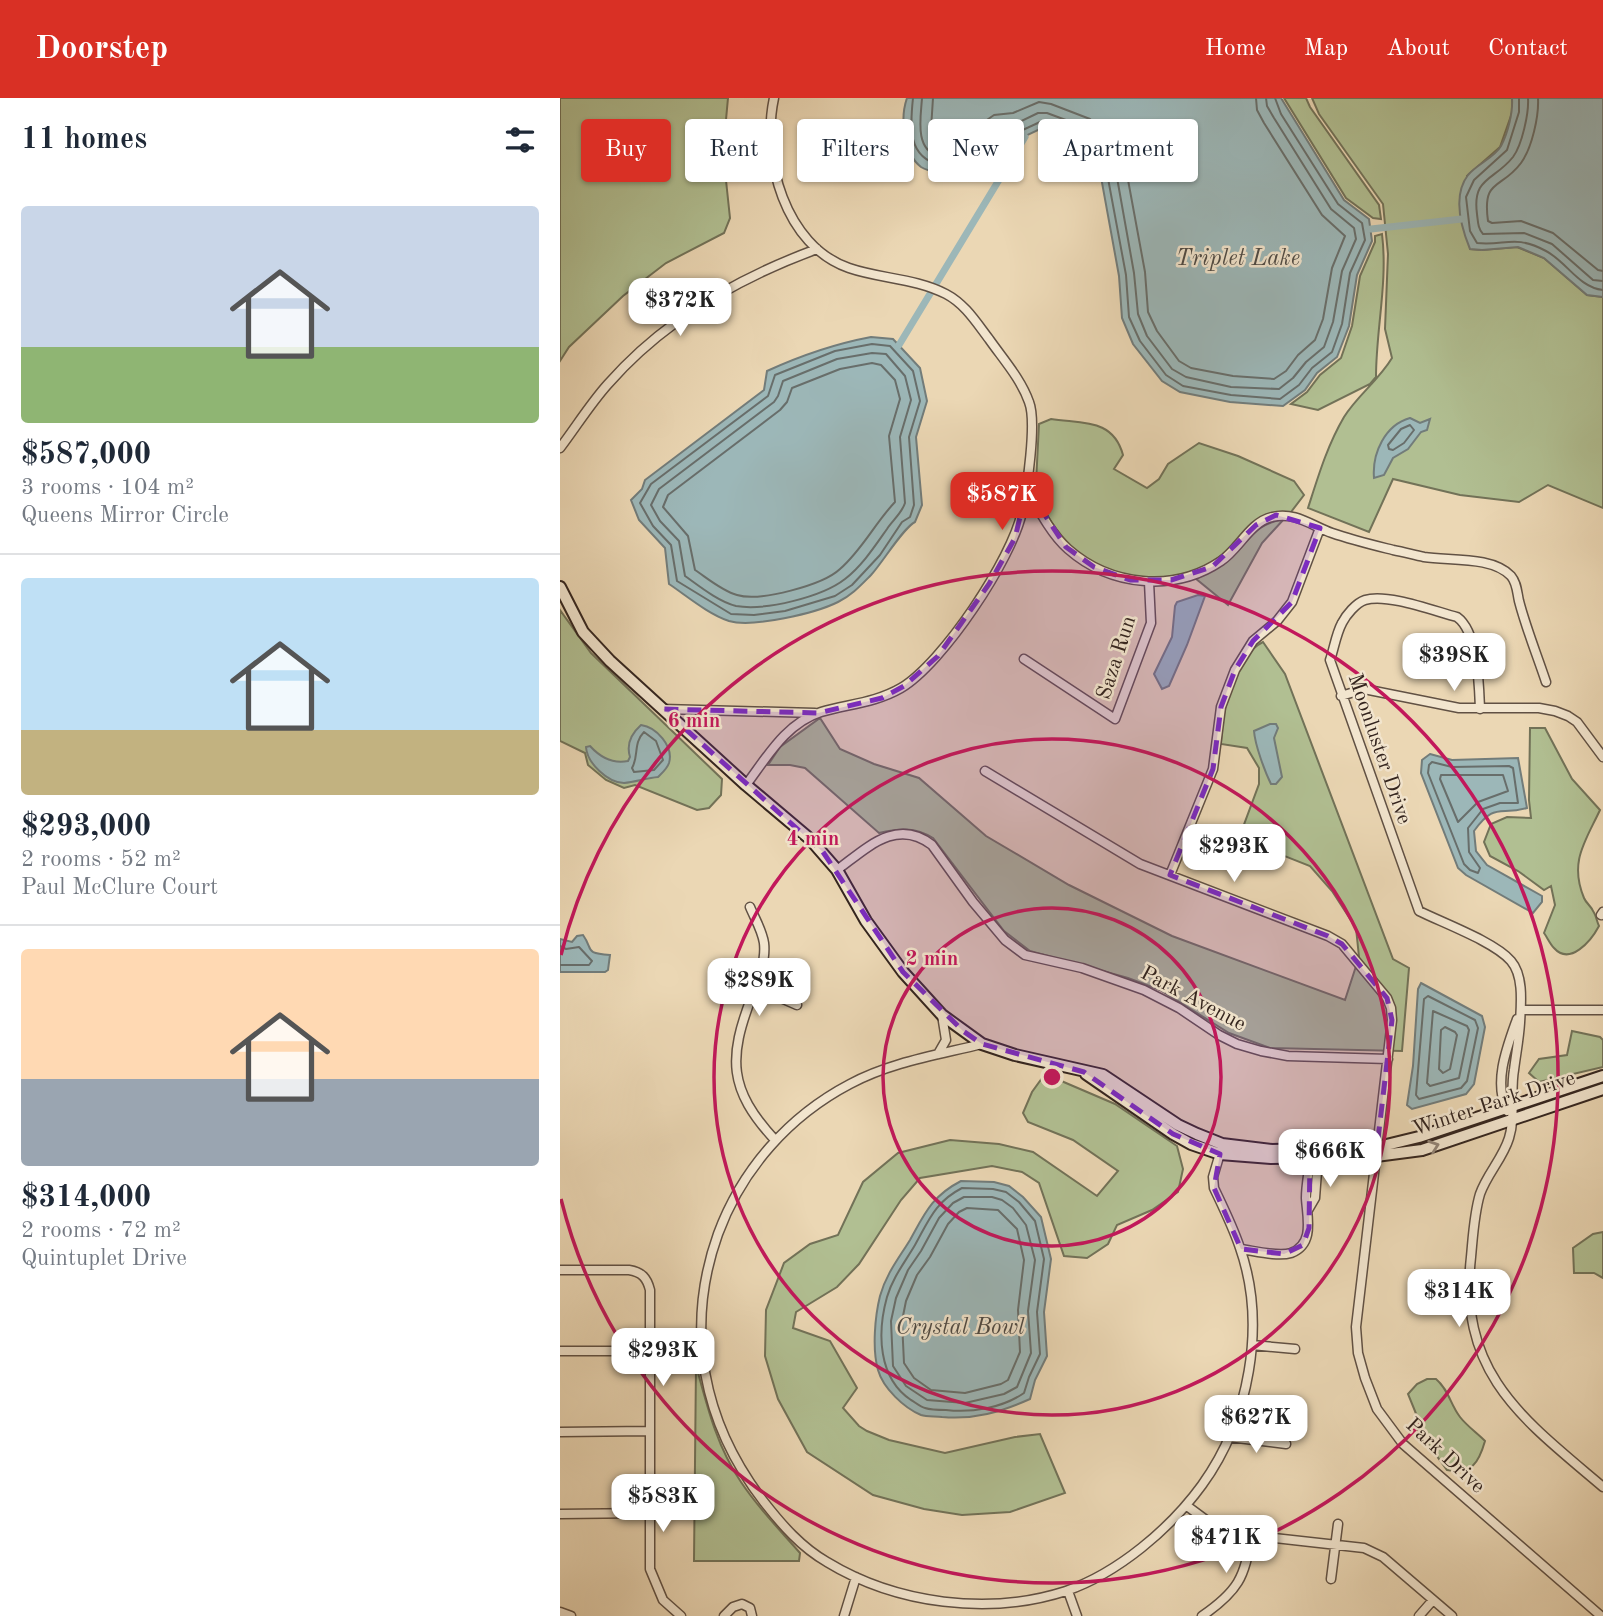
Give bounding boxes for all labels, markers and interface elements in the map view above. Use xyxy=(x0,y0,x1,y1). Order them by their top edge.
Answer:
text: Doorstep xyxy=(35,33,168,66)
text: Home xyxy=(1205,37,1266,61)
text: Map xyxy=(1304,37,1348,61)
text: About xyxy=(1386,37,1450,61)
text: Contact xyxy=(1488,37,1568,61)
chip: Buy xyxy=(581,119,671,182)
chip: Rent xyxy=(685,119,783,182)
chip: Filters xyxy=(797,119,914,182)
chip: New xyxy=(928,119,1024,182)
chip: Apartment xyxy=(1038,119,1198,182)
icon: filters xyxy=(501,121,539,159)
text: 11 homes xyxy=(21,125,147,155)
water label: Triplet Lake xyxy=(1176,247,1300,271)
icon: home xyxy=(217,251,343,377)
pin: $372K xyxy=(631,278,729,338)
text: $372K xyxy=(644,289,716,312)
text: $587,000 xyxy=(21,440,151,470)
pin: $587K xyxy=(953,472,1051,532)
text: 3 rooms · 104 m² xyxy=(21,476,194,499)
text: $587K xyxy=(966,483,1038,506)
text: Queens Mirror Circle xyxy=(21,504,229,527)
street label: Saza Run xyxy=(1094,614,1140,702)
icon: home xyxy=(217,623,343,749)
pin: $398K xyxy=(1405,634,1503,693)
text: $398K xyxy=(1418,644,1490,667)
street label: Moonluster Drive xyxy=(1343,671,1415,827)
text: 6 min xyxy=(668,711,720,732)
text: $293,000 xyxy=(21,812,151,842)
pin: $293K xyxy=(1185,824,1283,884)
text: 4 min xyxy=(787,829,839,850)
text: $293K xyxy=(1198,835,1270,858)
text: 2 rooms · 52 m² xyxy=(21,848,181,871)
text: Paul McClure Court xyxy=(21,876,218,899)
text: 2 min xyxy=(906,949,958,970)
pin: $289K xyxy=(710,958,808,1018)
street label: Park Avenue xyxy=(1137,963,1249,1035)
text: $289K xyxy=(723,969,795,992)
icon: home xyxy=(217,994,343,1120)
centre of rings xyxy=(1040,1065,1064,1089)
street label: Winter Park Drive xyxy=(1410,1068,1578,1140)
pin: $666K xyxy=(1281,1130,1379,1189)
text: $666K xyxy=(1294,1140,1366,1163)
one-way arrow xyxy=(1427,1140,1440,1154)
text: $314,000 xyxy=(21,1183,151,1213)
text: 2 rooms · 72 m² xyxy=(21,1219,181,1242)
text: Quintuplet Drive xyxy=(21,1247,187,1270)
pin: $314K xyxy=(1410,1270,1508,1329)
text: $314K xyxy=(1423,1280,1495,1303)
water label: Crystal Bowl xyxy=(895,1316,1025,1340)
pin: $293K xyxy=(614,1328,712,1388)
text: $293K xyxy=(627,1339,699,1362)
pin: $627K xyxy=(1207,1396,1305,1455)
text: $627K xyxy=(1220,1406,1292,1429)
street label: Park Drive xyxy=(1401,1414,1489,1498)
pin: $583K xyxy=(614,1474,712,1534)
text: $583K xyxy=(627,1485,699,1508)
pin: $471K xyxy=(1177,1516,1275,1575)
text: $471K xyxy=(1190,1526,1262,1549)

